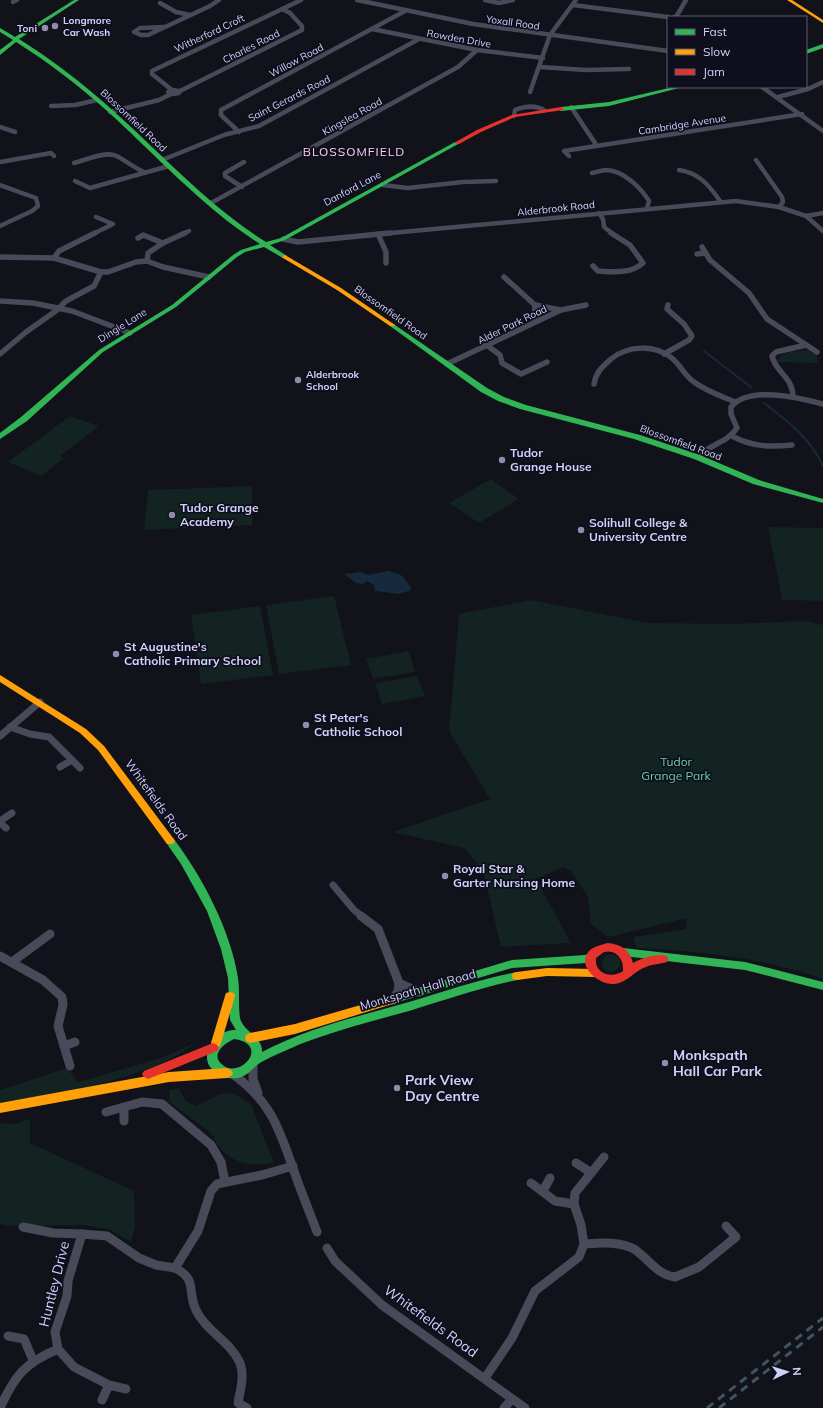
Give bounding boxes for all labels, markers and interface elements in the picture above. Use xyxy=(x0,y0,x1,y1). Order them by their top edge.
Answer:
street label: Witherford Croft xyxy=(172,11,247,55)
street label: Yoxall Road xyxy=(484,12,541,33)
place label: Longmore Car Wash xyxy=(63,14,111,39)
legend xyxy=(667,16,807,88)
marker: Longmore Car Wash xyxy=(50,21,60,31)
place label: Toni xyxy=(17,22,37,35)
marker: Toni xyxy=(40,23,50,33)
text: Fast xyxy=(703,24,727,39)
street label: Rowden Drive xyxy=(426,26,492,51)
street label: Charles Road xyxy=(221,27,282,66)
street label: Willow Road xyxy=(267,41,326,80)
text: Slow xyxy=(703,44,731,59)
text: Jam xyxy=(703,64,725,79)
street label: Saint Gerards Road xyxy=(246,72,333,125)
street label: Blossomfield Road xyxy=(98,86,170,154)
street label: Kingslea Road xyxy=(320,95,384,138)
street label: Cambridge Avenue xyxy=(637,111,727,138)
district label: BLOSSOMFIELD xyxy=(303,144,405,159)
street label: Danford Lane xyxy=(321,168,383,209)
street label: Alderbrook Road xyxy=(517,198,596,219)
street label: Blossomfield Road xyxy=(352,282,430,342)
street label: Alder Park Road xyxy=(475,302,549,347)
street label: Dingle Lane xyxy=(96,305,149,345)
place label: Alderbrook School xyxy=(306,368,360,393)
marker: Alderbrook School xyxy=(293,375,303,385)
street label: Blossomfield Road xyxy=(638,422,723,463)
place label: Tudor Grange House xyxy=(510,445,592,474)
marker: Tudor Grange House xyxy=(497,455,507,465)
place label: Tudor Grange Academy xyxy=(180,500,259,529)
marker: Tudor Grange Academy xyxy=(167,510,177,520)
place label: Solihull College & University Centre xyxy=(589,515,688,544)
marker: Solihull College & University Centre xyxy=(576,525,586,535)
place label: St Augustine's Catholic Primary School xyxy=(124,639,261,668)
marker: St Augustine's Catholic Primary School xyxy=(111,649,121,659)
place label: St Peter's Catholic School xyxy=(314,710,402,739)
marker: St Peter's Catholic School xyxy=(301,720,311,730)
park label: Tudor Grange Park xyxy=(641,754,712,783)
street label: Whitefields Road xyxy=(122,757,191,843)
place label: Royal Star & Garter Nursing Home xyxy=(453,861,576,890)
marker: Royal Star & Garter Nursing Home xyxy=(440,871,450,881)
street label: Monkspath Hall Road xyxy=(358,966,477,1013)
place label: Monkspath Hall Car Park xyxy=(673,1046,762,1080)
marker: Monkspath Hall Car Park xyxy=(660,1058,670,1068)
place label: Park View Day Centre xyxy=(405,1071,480,1105)
marker: Park View Day Centre xyxy=(392,1083,402,1093)
street label: Huntley Drive xyxy=(35,1239,73,1329)
street label: Whitefields Road xyxy=(380,1281,482,1361)
north arrow xyxy=(767,1352,807,1392)
text: N xyxy=(790,1367,804,1376)

